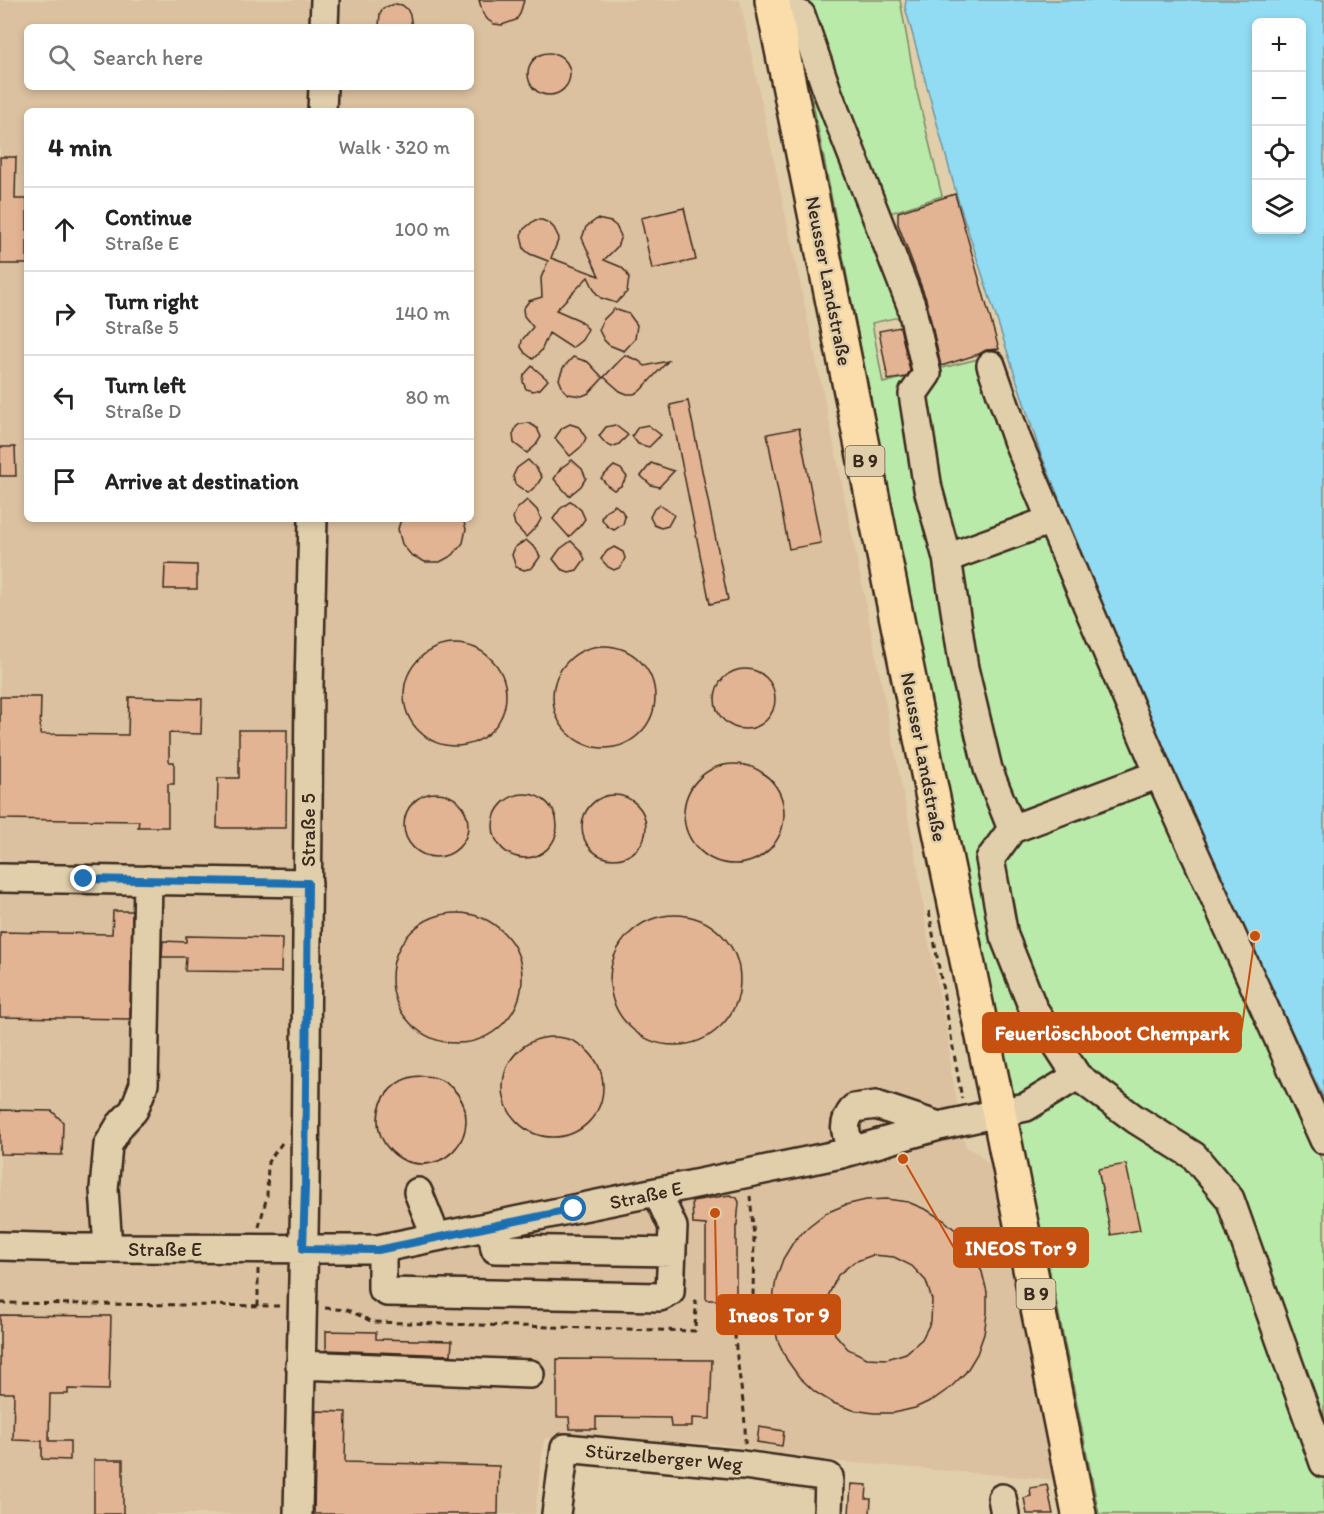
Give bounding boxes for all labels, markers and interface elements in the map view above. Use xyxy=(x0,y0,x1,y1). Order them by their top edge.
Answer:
map controls xyxy=(1252,18,1306,234)
button: + xyxy=(1252,18,1306,72)
search box xyxy=(24,24,474,90)
icon: search xyxy=(45,41,78,74)
text: Search here xyxy=(93,44,203,71)
button: − xyxy=(1252,72,1306,126)
button: locate xyxy=(1252,126,1306,180)
text: 4 min xyxy=(48,131,112,163)
text: Walk · 320 m xyxy=(338,135,450,159)
button: layers xyxy=(1252,180,1306,234)
street label: Neusser Landstraße xyxy=(801,194,857,368)
text: Continue xyxy=(105,204,192,231)
icon: ahead xyxy=(48,213,81,246)
text: 100 m xyxy=(395,217,450,241)
text: Straße E xyxy=(105,231,179,255)
text: Turn right xyxy=(105,288,199,315)
icon: right xyxy=(48,297,81,330)
text: 140 m xyxy=(395,301,450,325)
text: Straße 5 xyxy=(105,315,178,339)
text: Turn left xyxy=(105,372,186,399)
icon: left xyxy=(48,381,81,414)
text: 80 m xyxy=(405,385,450,409)
text: Straße D xyxy=(105,399,181,423)
road number: B 9 xyxy=(846,446,884,476)
icon: arrive xyxy=(48,465,81,498)
text: Arrive at destination xyxy=(105,468,299,495)
street label: Neusser Landstraße xyxy=(896,670,952,844)
street label: Straße 5 xyxy=(296,793,320,867)
route end xyxy=(70,865,96,891)
callout: Feuerlöschboot Chempark xyxy=(983,1013,1241,1052)
text: Feuerlöschboot Chempark xyxy=(995,1020,1230,1046)
street label: Straße E xyxy=(607,1176,685,1214)
route start xyxy=(560,1195,586,1221)
callout: INEOS Tor 9 xyxy=(954,1228,1088,1267)
text: INEOS Tor 9 xyxy=(965,1235,1077,1260)
street label: Straße E xyxy=(128,1237,202,1261)
road number: B 9 xyxy=(1016,1279,1056,1309)
callout: Ineos Tor 9 xyxy=(717,1295,840,1334)
text: Ineos Tor 9 xyxy=(729,1302,829,1327)
street label: Stürzelberger Weg xyxy=(584,1438,744,1476)

